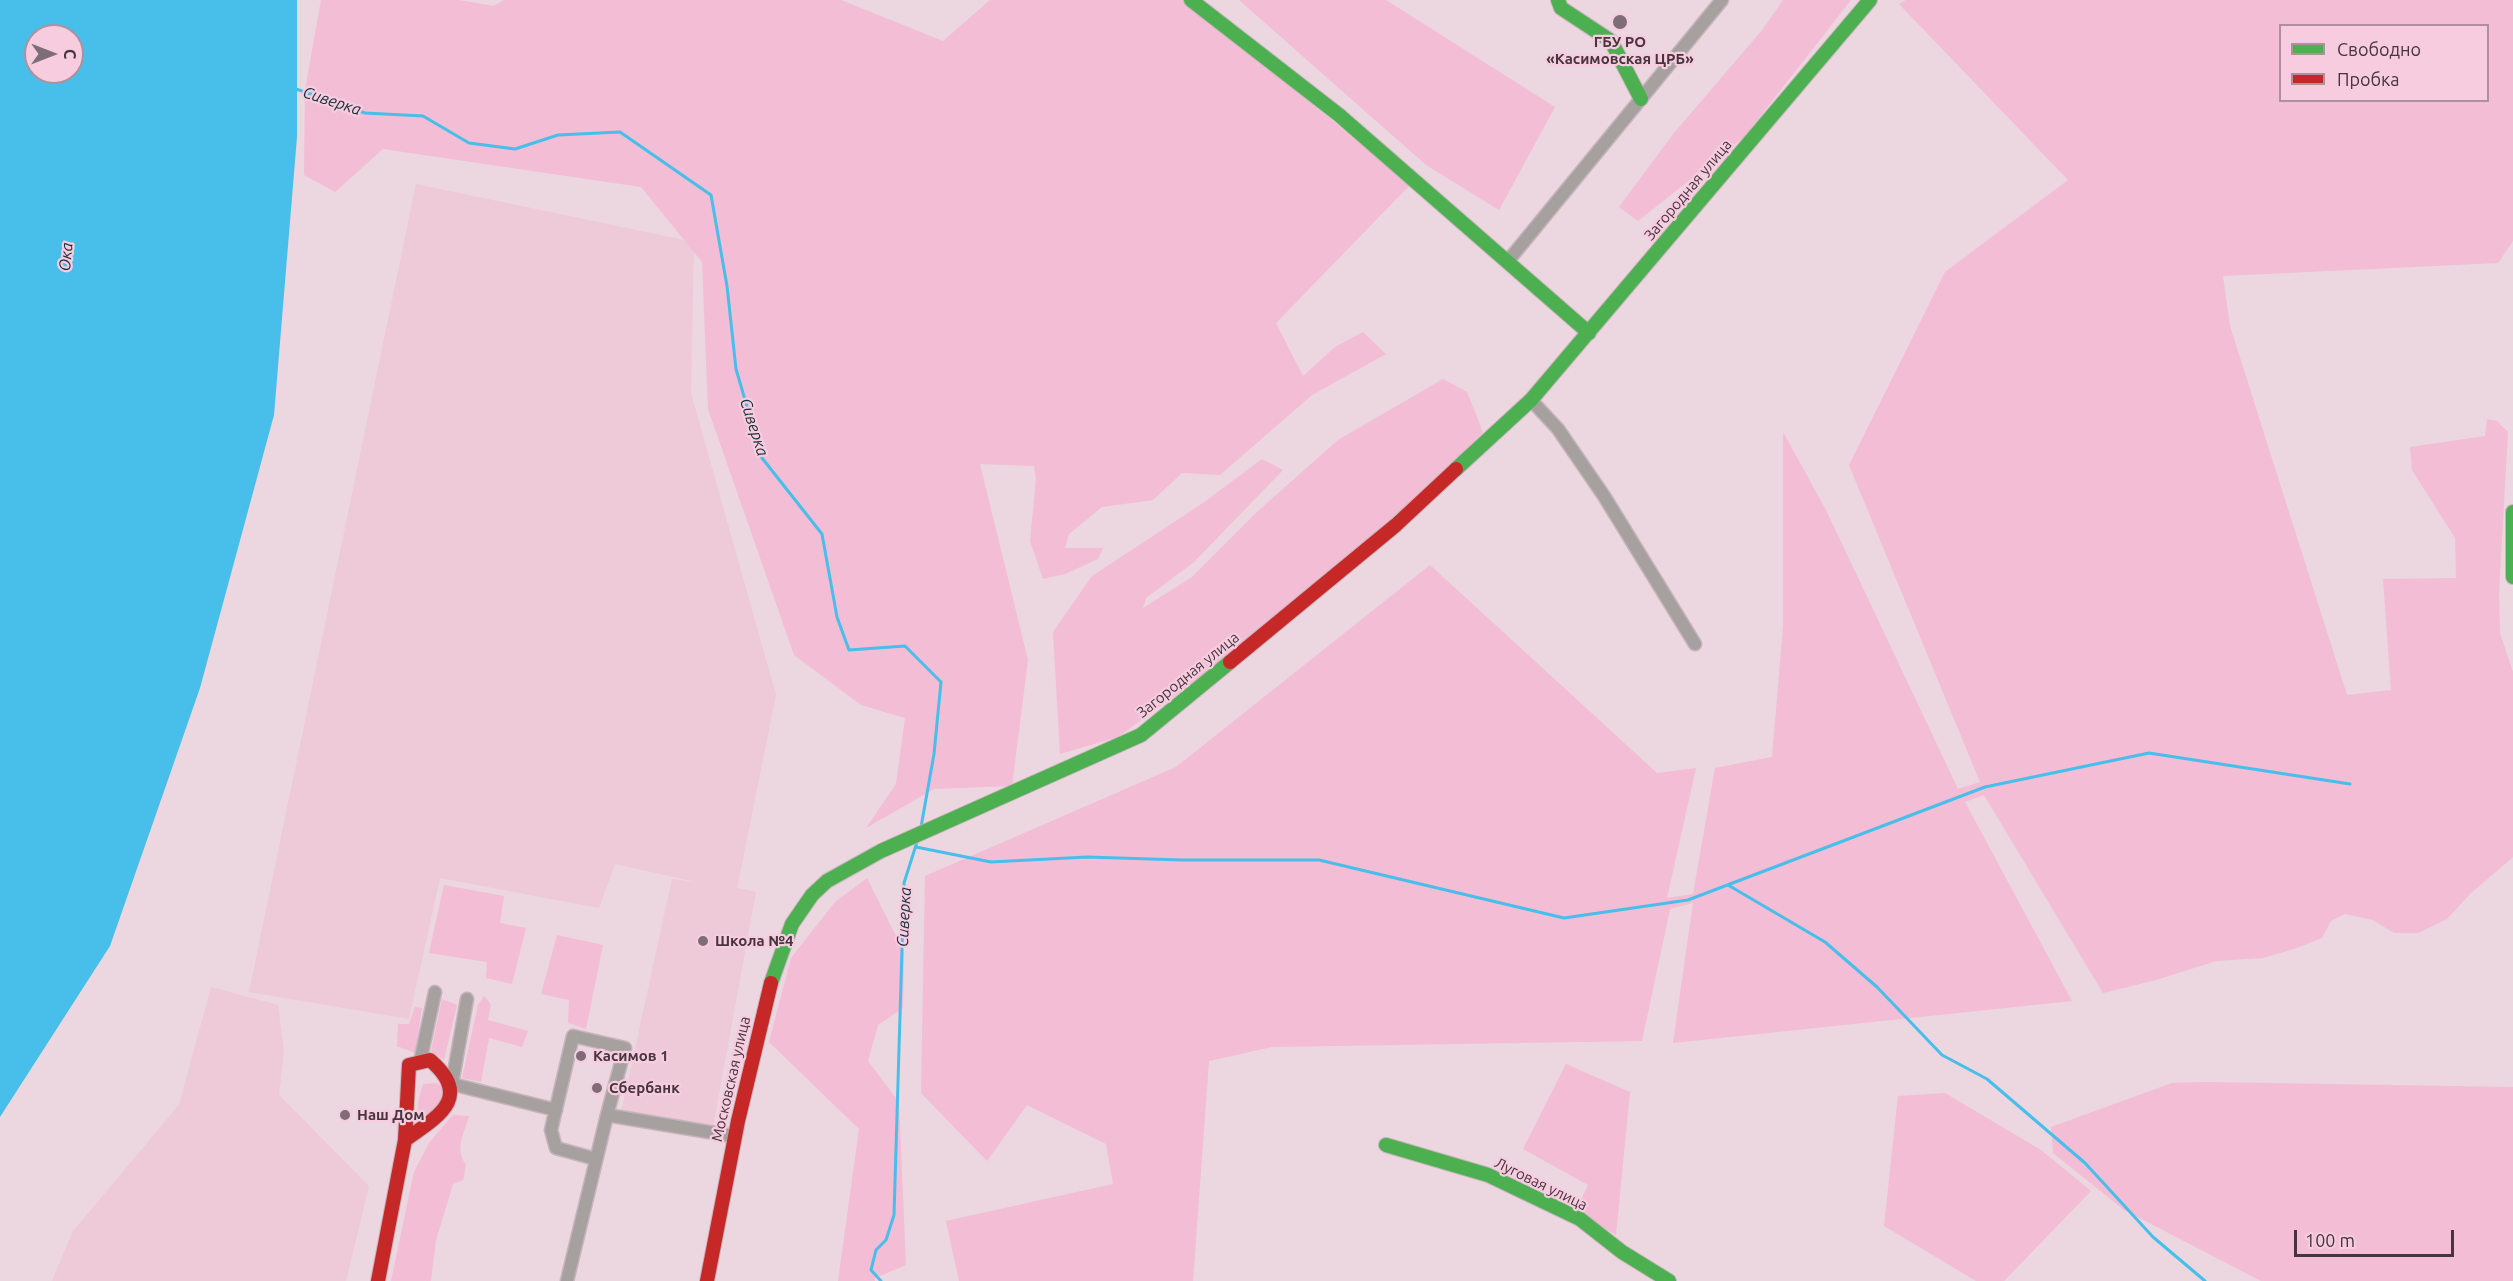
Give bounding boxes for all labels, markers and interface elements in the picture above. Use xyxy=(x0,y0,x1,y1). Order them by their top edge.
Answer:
marker: ГБУ РО «Касимовская ЦРБ» xyxy=(1611,13,1629,31)
north arrow xyxy=(24,24,84,84)
legend xyxy=(2279,24,2489,102)
place label: ГБУ РО «Касимовская ЦРБ» xyxy=(1546,33,1694,68)
text: Свободно xyxy=(2337,39,2421,59)
text: С xyxy=(61,49,79,59)
text: Пробка xyxy=(2337,69,2400,89)
water label: Сиверка xyxy=(301,83,363,119)
street label: Загородная улица xyxy=(1641,136,1735,244)
water label: Ока xyxy=(55,242,77,272)
water label: Сиверка xyxy=(736,396,772,458)
street label: Загородная улица xyxy=(1133,628,1243,722)
water label: Сиверка xyxy=(893,887,915,947)
place label: Школа №4 xyxy=(715,932,793,950)
marker: Школа №4 xyxy=(696,934,710,948)
street label: Московская улица xyxy=(708,1015,754,1143)
place label: Касимов 1 xyxy=(593,1047,669,1065)
marker: Касимов 1 xyxy=(574,1049,588,1063)
place label: Сбербанк xyxy=(609,1079,680,1097)
marker: Сбербанк xyxy=(590,1081,604,1095)
place label: Наш Дом xyxy=(357,1106,424,1124)
marker: Наш Дом xyxy=(338,1108,352,1122)
street label: Луговая улица xyxy=(1492,1154,1590,1214)
scale bar xyxy=(2297,1218,2458,1256)
text: 100 m xyxy=(2305,1230,2355,1250)

